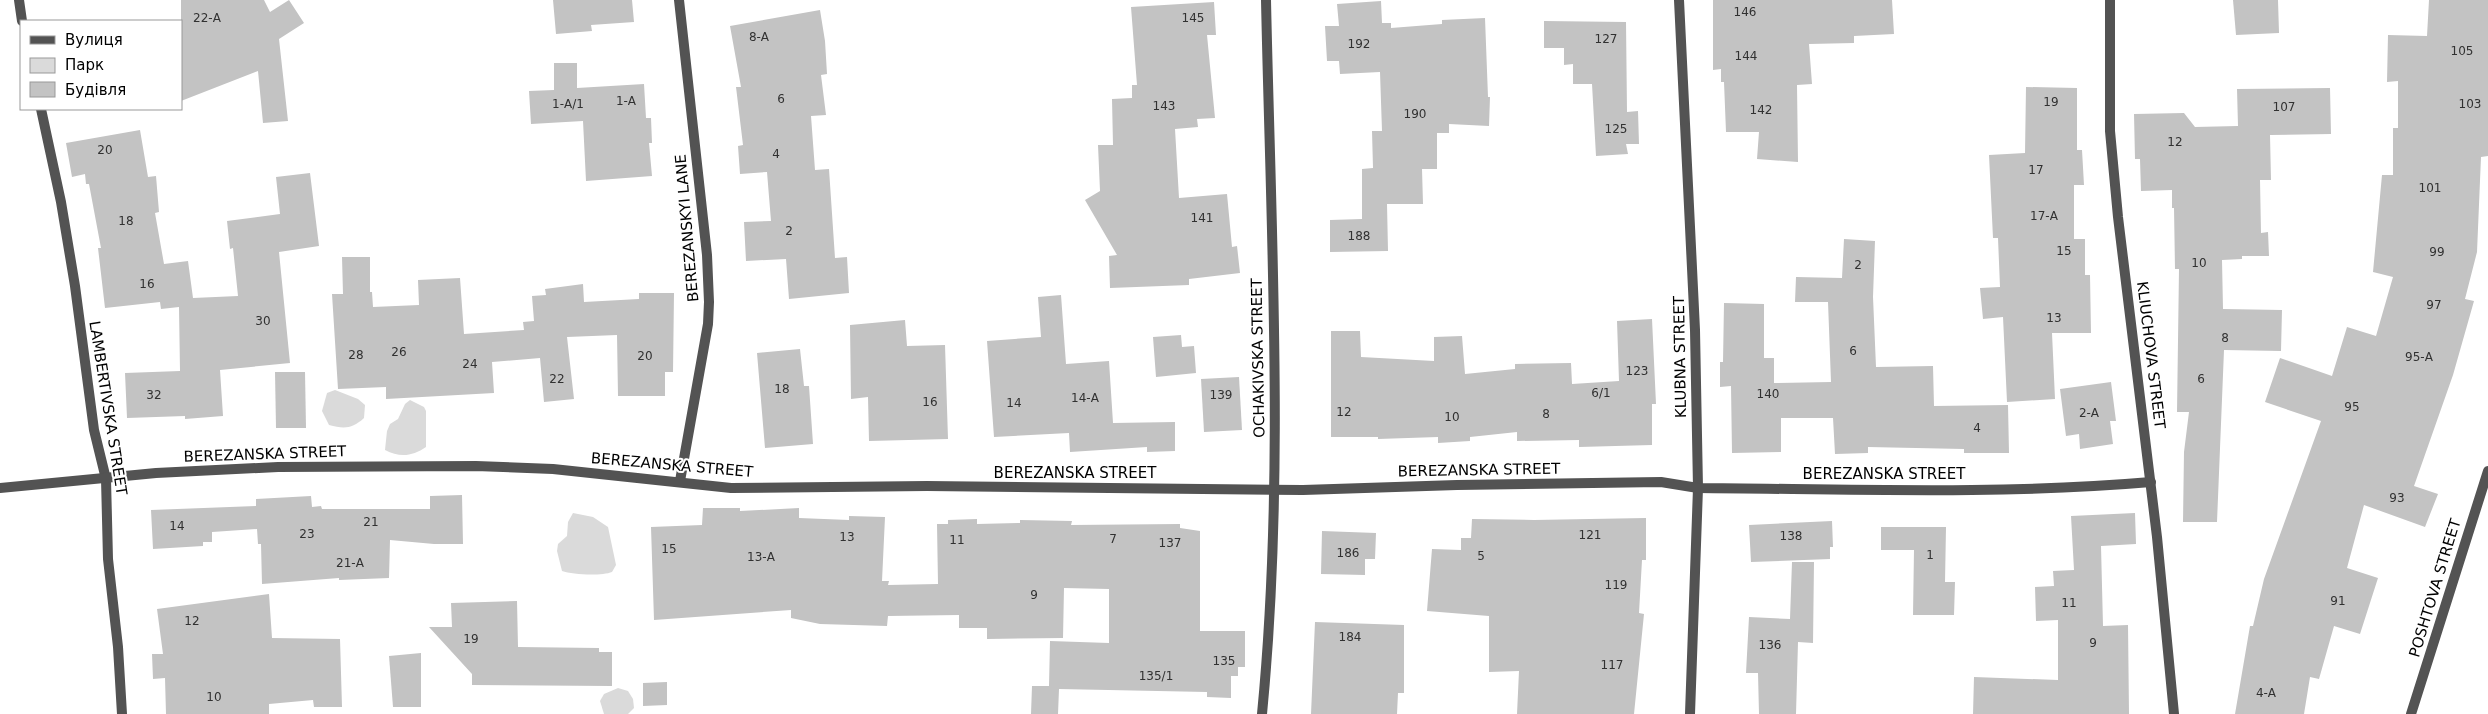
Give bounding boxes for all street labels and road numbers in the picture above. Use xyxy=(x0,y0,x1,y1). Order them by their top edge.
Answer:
street label: BEREZANSKYI LANE xyxy=(672,153,702,303)
street label: OCHAKIVSKA STREET xyxy=(1248,277,1268,438)
street label: KLIUCHOVA STREET xyxy=(2133,280,2169,431)
street label: KLUBNA STREET xyxy=(1670,295,1690,418)
street label: LAMBERTIVSKA STREET xyxy=(85,320,131,497)
street label: BEREZANSKA STREET xyxy=(183,442,347,466)
street label: BEREZANSKA STREET xyxy=(590,449,755,481)
street label: BEREZANSKA STREET xyxy=(1397,460,1561,480)
street label: BEREZANSKA STREET xyxy=(994,464,1157,482)
street label: BEREZANSKA STREET xyxy=(1803,465,1966,483)
street label: POSHTOVA STREET xyxy=(2405,516,2465,659)

